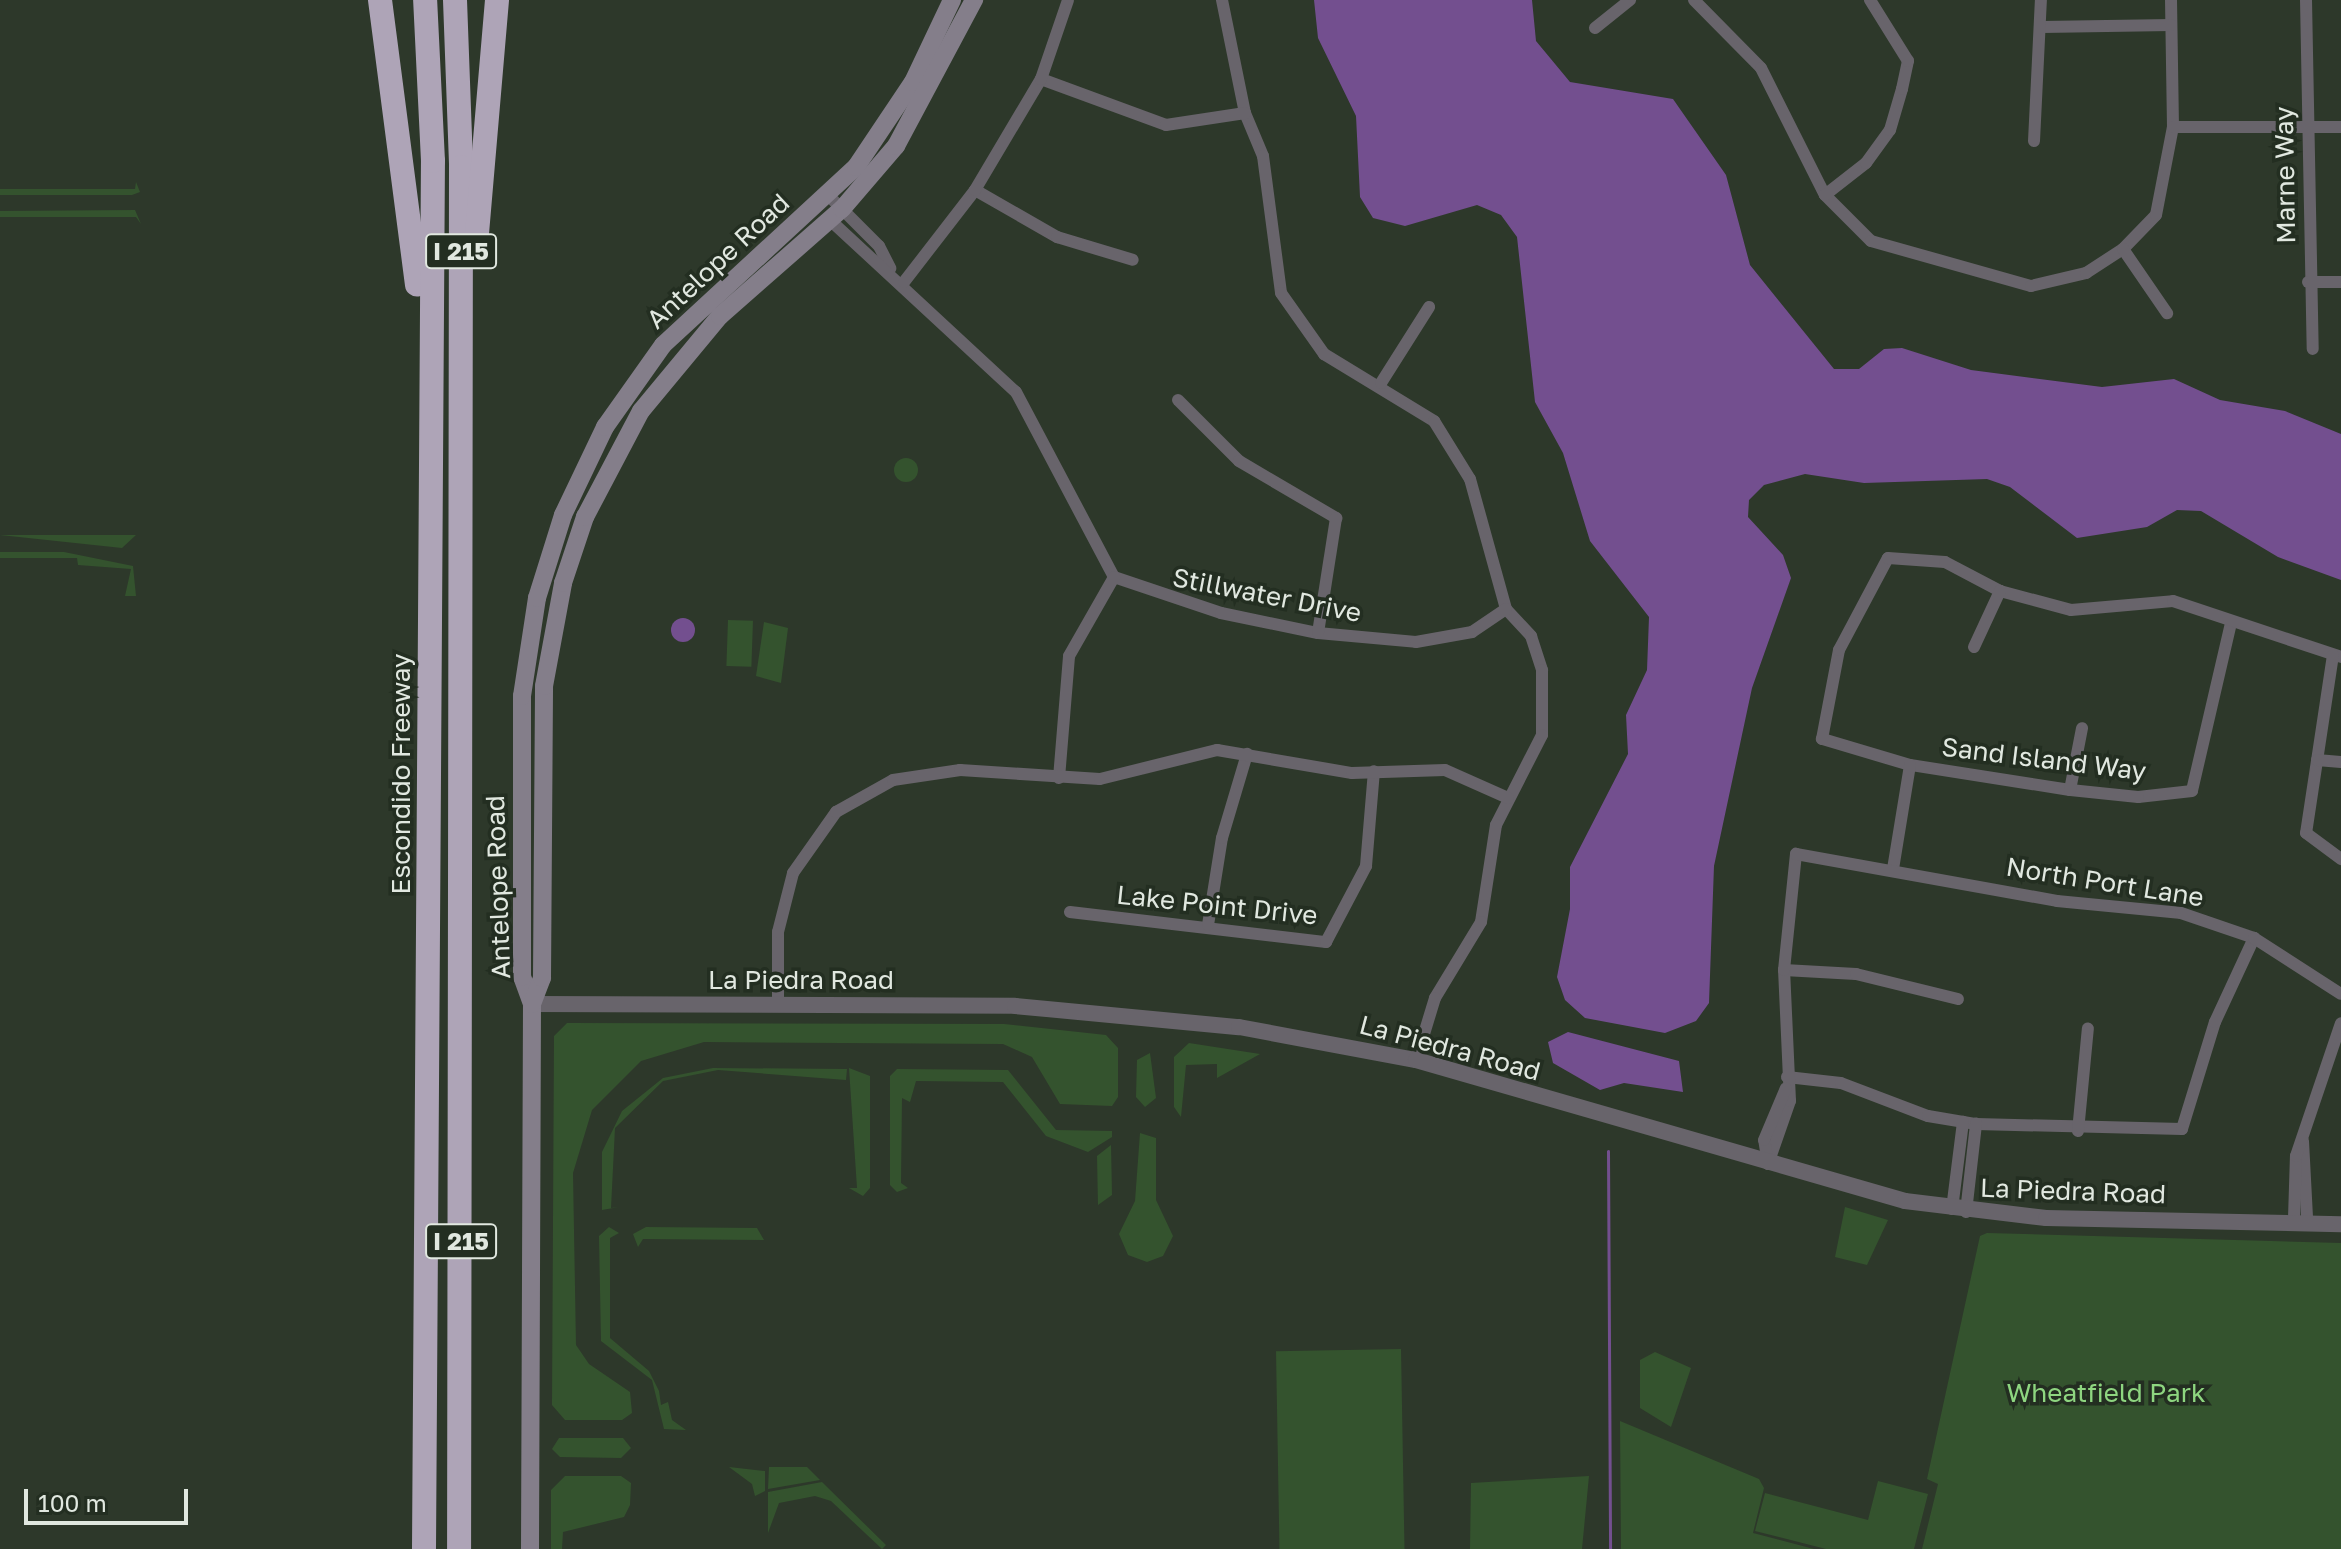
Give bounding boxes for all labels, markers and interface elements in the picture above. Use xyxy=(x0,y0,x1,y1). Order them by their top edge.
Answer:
street label: Marne Way xyxy=(2268,106,2302,244)
street label: Antelope Road xyxy=(640,187,796,335)
road number: I 215 xyxy=(425,231,497,271)
street label: Stillwater Drive xyxy=(1170,561,1364,629)
street label: Escondido Freeway xyxy=(385,654,417,894)
street label: Sand Island Way xyxy=(1940,731,2148,787)
street label: Antelope Road xyxy=(479,795,517,979)
street label: North Port Lane xyxy=(2004,851,2206,913)
street label: Lake Point Drive xyxy=(1115,879,1319,931)
street label: La Piedra Road xyxy=(708,964,894,996)
street label: La Piedra Road xyxy=(1356,1009,1544,1087)
street label: La Piedra Road xyxy=(1979,1172,2167,1210)
road number: I 215 xyxy=(425,1221,497,1261)
park label: Wheatfield Park xyxy=(2006,1377,2206,1409)
scale bar xyxy=(28,1473,192,1523)
text: 100 m xyxy=(38,1488,107,1517)

